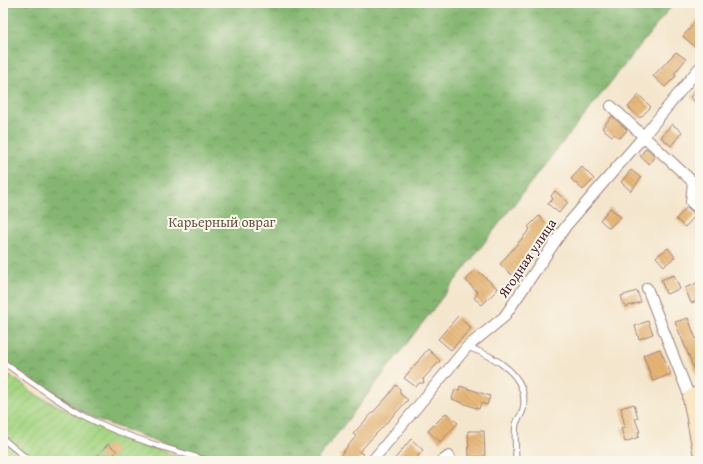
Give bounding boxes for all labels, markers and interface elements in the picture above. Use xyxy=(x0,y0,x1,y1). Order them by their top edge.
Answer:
park label: Карьерный овраг xyxy=(169,212,276,232)
street label: Ягодная улица xyxy=(493,214,561,302)

